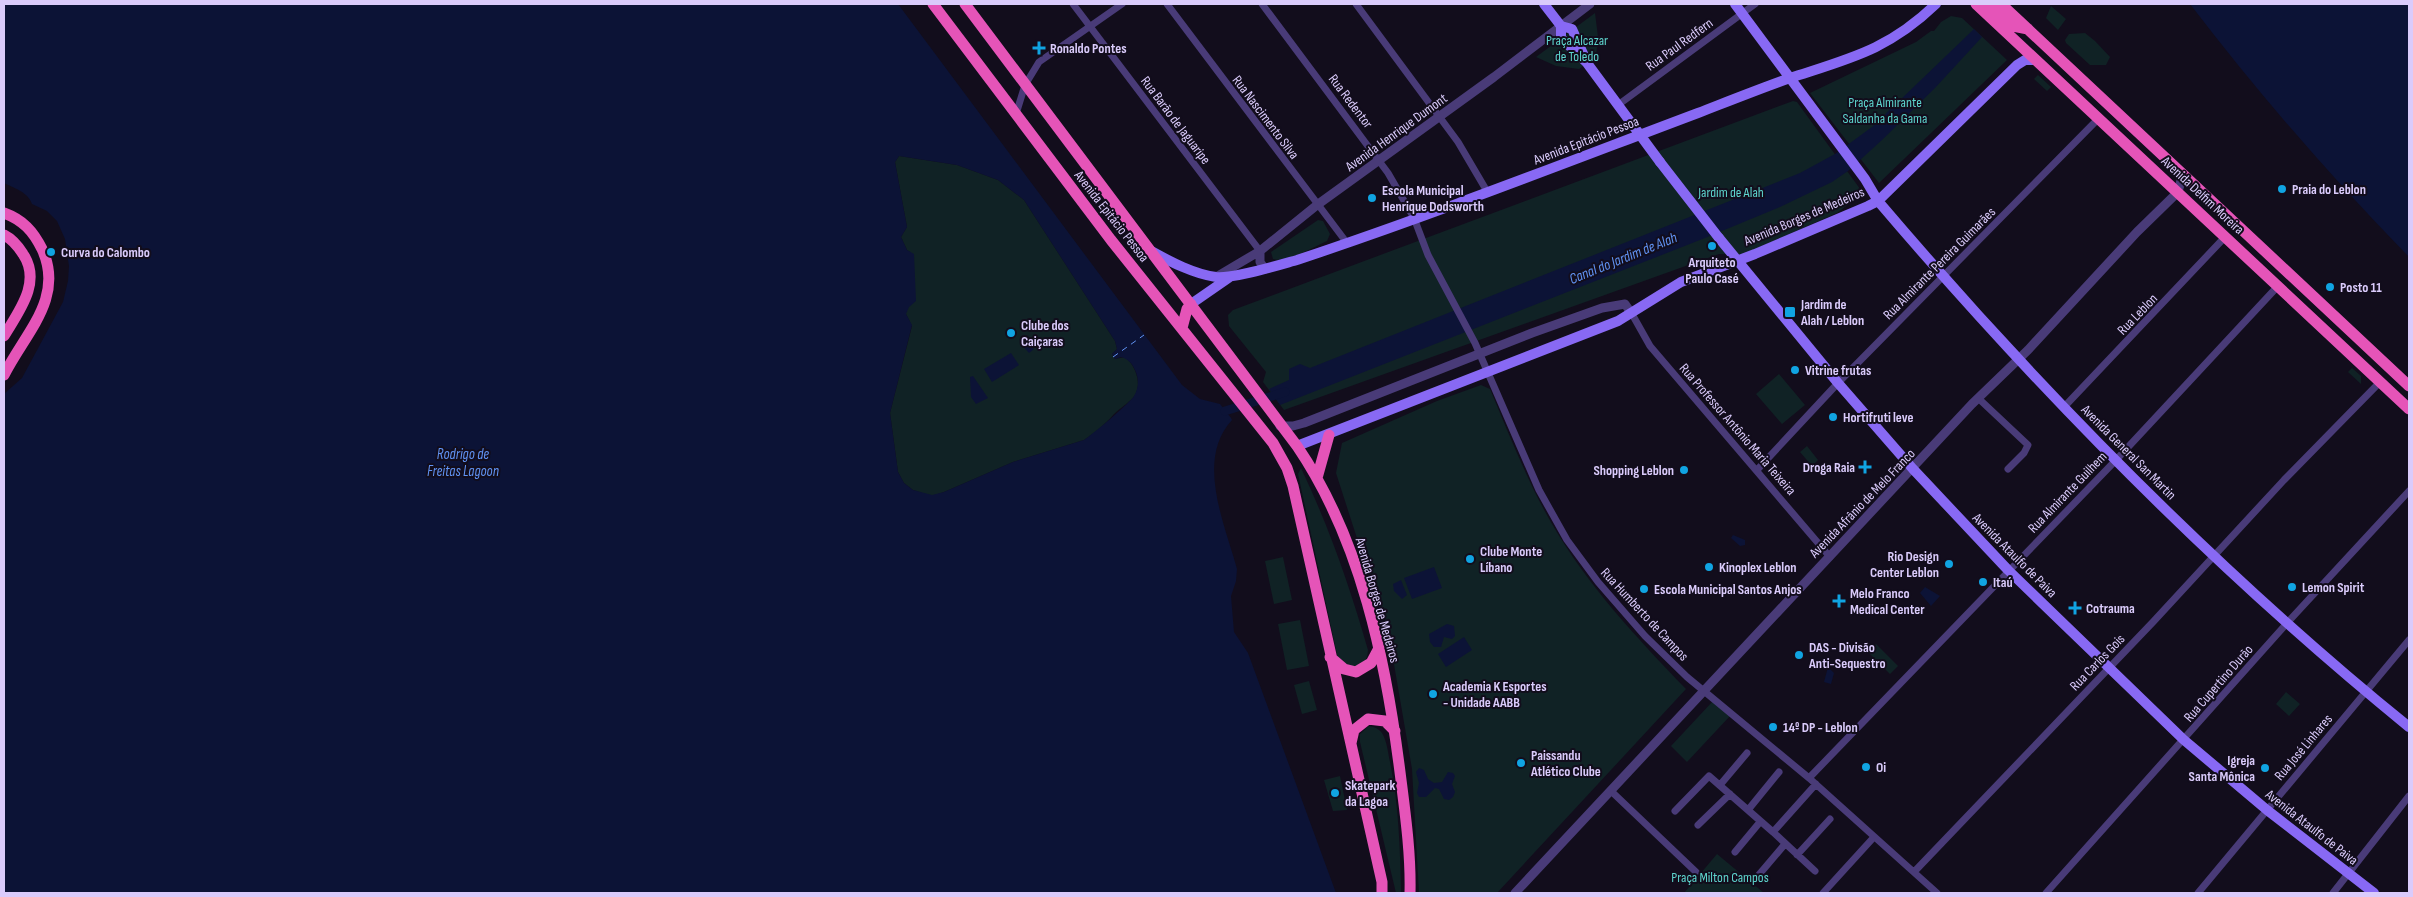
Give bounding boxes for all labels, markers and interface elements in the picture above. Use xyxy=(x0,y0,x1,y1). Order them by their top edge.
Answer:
street label: Rua Paul Redfern xyxy=(1642,14,1716,74)
park label: Praça Alcazar de Toledo xyxy=(1546,32,1608,65)
place label: Ronaldo Pontes xyxy=(1050,40,1127,57)
marker: Ronaldo Pontes xyxy=(1032,41,1046,55)
street label: Rua Redentor xyxy=(1325,71,1376,132)
street label: Rua Nascimento Silva xyxy=(1229,72,1303,163)
street label: Rua Barão de Jaguaripe xyxy=(1137,73,1214,168)
street label: Avenida Henrique Dumont xyxy=(1341,90,1450,176)
park label: Praça Almirante Saldanha da Gama xyxy=(1843,94,1927,127)
street label: Avenida Epitácio Pessoa xyxy=(1530,113,1641,169)
street label: Avenida Delfim Moreira xyxy=(2157,152,2247,238)
street label: Avenida Epitácio Pessoa xyxy=(1070,166,1153,265)
place label: Praia do Leblon xyxy=(2292,181,2366,198)
place label: Escola Municipal Henrique Dodsworth xyxy=(1382,182,1484,215)
street label: Avenida Borges de Medeiros xyxy=(1740,183,1867,250)
marker: Praia do Leblon xyxy=(2276,183,2288,195)
park label: Jardim de Alah xyxy=(1697,184,1764,201)
marker: Escola Municipal Henrique Dodsworth xyxy=(1366,192,1378,204)
street label: Rua Almirante Pereira Guimarães xyxy=(1880,204,1999,323)
water label: Canal do Jardim de Alah xyxy=(1566,228,1680,289)
marker: Arquiteto Paulo Casé xyxy=(1706,240,1718,252)
place label: Curva do Calombo xyxy=(61,244,150,261)
marker: Curva do Calombo xyxy=(45,246,57,258)
place label: Arquiteto Paulo Casé xyxy=(1685,254,1739,287)
place label: Posto 11 xyxy=(2340,279,2382,296)
marker: Posto 11 xyxy=(2324,281,2336,293)
street label: Rua Leblon xyxy=(2114,290,2161,339)
place label: Jardim de Alah / Leblon xyxy=(1800,296,1864,329)
marker: Jardim de Alah / Leblon xyxy=(1783,305,1797,319)
place label: Clube dos Caiçaras xyxy=(1021,317,1069,350)
marker: Clube dos Caiçaras xyxy=(1005,327,1017,339)
street label: Rua Professor Antônio Maria Teixeira xyxy=(1676,360,1799,499)
place label: Vitrine frutas xyxy=(1805,362,1871,379)
marker: Vitrine frutas xyxy=(1789,364,1801,376)
street label: Avenida General San Martin xyxy=(2077,401,2180,503)
place label: Hortifruti leve xyxy=(1843,409,1913,426)
marker: Hortifruti leve xyxy=(1827,411,1839,423)
water label: Rodrigo de Freitas Lagoon xyxy=(427,445,499,481)
street label: Avenida Afrânio de Melo Franco xyxy=(1805,445,1919,562)
street label: Rua Almirante Guilhem xyxy=(2024,448,2110,536)
place label: Droga Raia xyxy=(1803,459,1855,476)
marker: Droga Raia xyxy=(1859,461,1871,473)
place label: Shopping Leblon xyxy=(1593,462,1674,479)
marker: Shopping Leblon xyxy=(1678,464,1690,476)
street label: Avenida Ataulfo de Paiva xyxy=(1968,509,2060,601)
street label: Avenida Borges de Medeiros xyxy=(1351,535,1404,665)
place label: Clube Monte Líbano xyxy=(1480,543,1542,576)
place label: Rio Design Center Leblon xyxy=(1870,548,1939,581)
marker: Clube Monte Líbano xyxy=(1464,553,1476,565)
marker: Rio Design Center Leblon xyxy=(1943,558,1955,570)
place label: Kinoplex Leblon xyxy=(1719,559,1796,576)
marker: Kinoplex Leblon xyxy=(1703,561,1715,573)
street label: Rua Humberto de Campos xyxy=(1597,564,1692,664)
place label: Itaú xyxy=(1993,574,2013,591)
marker: Itaú xyxy=(1977,576,1989,588)
place label: Lemon Spirit xyxy=(2302,579,2365,596)
place label: Escola Municipal Santos Anjos xyxy=(1654,581,1802,598)
marker: Lemon Spirit xyxy=(2286,581,2298,593)
marker: Escola Municipal Santos Anjos xyxy=(1638,583,1650,595)
place label: Melo Franco Medical Center xyxy=(1850,585,1925,618)
marker: Melo Franco Medical Center xyxy=(1832,594,1846,608)
place label: Cotrauma xyxy=(2086,600,2135,617)
marker: Cotrauma xyxy=(2068,601,2082,615)
street label: Rua Carlos Gois xyxy=(2066,631,2128,694)
place label: DAS - Divisão Anti-Sequestro xyxy=(1808,639,1886,672)
street label: Rua Cupertino Durão xyxy=(2180,641,2257,725)
marker: DAS - Divisão Anti-Sequestro xyxy=(1793,649,1805,661)
place label: Academia K Esportes - Unidade AABB xyxy=(1442,678,1547,711)
marker: Academia K Esportes - Unidade AABB xyxy=(1427,688,1439,700)
street label: Rua José Linhares xyxy=(2271,711,2336,784)
place label: 14º DP - Leblon xyxy=(1783,719,1858,736)
marker: 14º DP - Leblon xyxy=(1767,721,1779,733)
place label: Paissandu Atlético Clube xyxy=(1530,747,1601,780)
place label: Igreja Santa Mônica xyxy=(2189,752,2255,785)
marker: Paissandu Atlético Clube xyxy=(1515,757,1527,769)
place label: Oi xyxy=(1876,759,1886,776)
marker: Oi xyxy=(1860,761,1872,773)
marker: Igreja Santa Mônica xyxy=(2259,762,2271,774)
place label: Skatepark da Lagoa xyxy=(1345,777,1396,810)
street label: Avenida Ataulfo de Paiva xyxy=(2261,785,2361,869)
marker: Skatepark da Lagoa xyxy=(1329,787,1341,799)
park label: Praça Milton Campos xyxy=(1671,869,1769,886)

